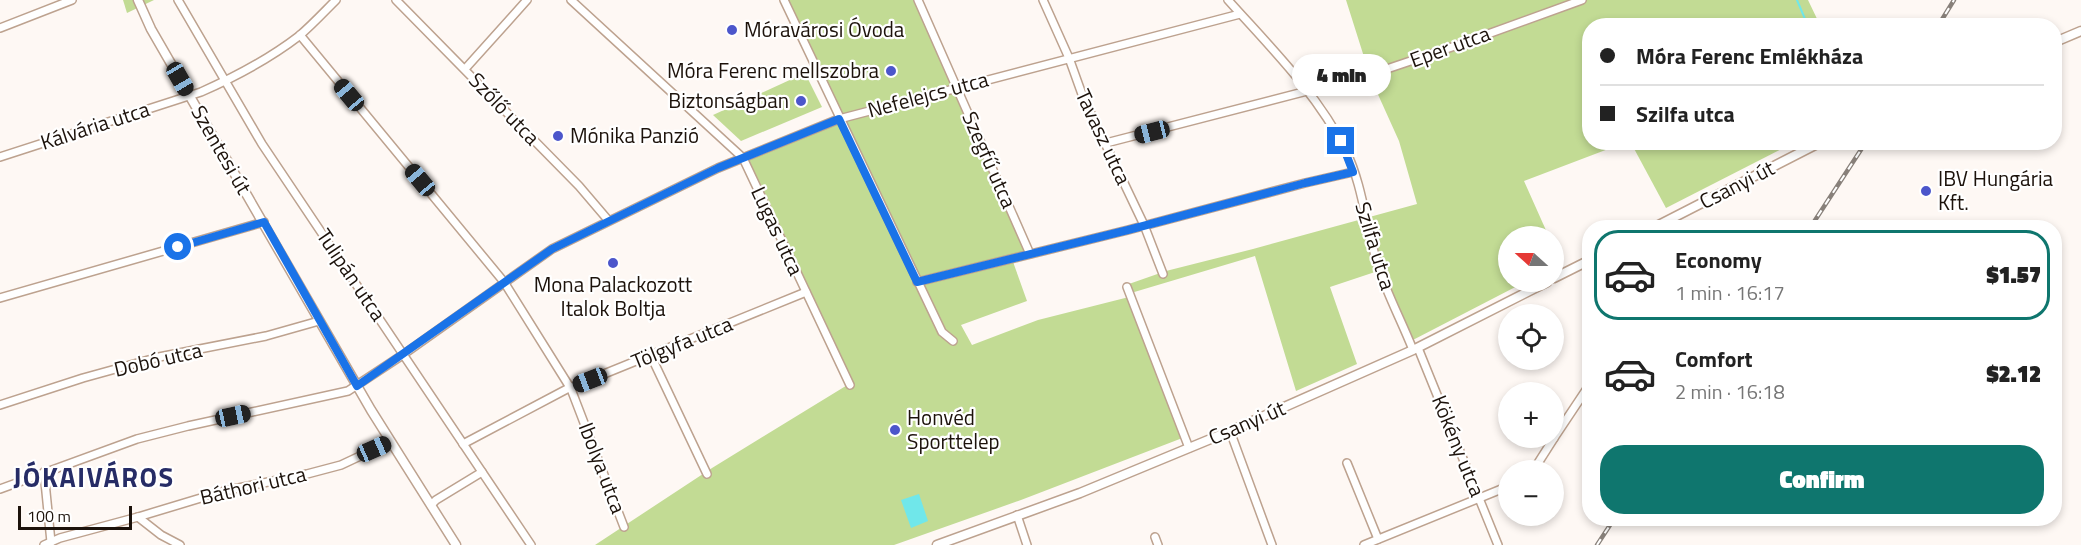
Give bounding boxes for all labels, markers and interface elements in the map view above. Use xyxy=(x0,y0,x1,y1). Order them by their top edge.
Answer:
place label: Móravárosi Óvoda xyxy=(744,13,905,45)
street label: Eper utca xyxy=(1405,17,1495,75)
marker: Móravárosi Óvoda xyxy=(725,23,739,37)
text: Móra Ferenc Emlékháza xyxy=(1636,39,1863,73)
place label: Móra Ferenc mellszobra xyxy=(667,54,879,86)
callout: 4 min xyxy=(1292,54,1390,96)
car xyxy=(163,59,197,99)
text: 4 min xyxy=(1317,59,1366,90)
street label: Nefelejcs utca xyxy=(864,62,992,126)
marker: Móra Ferenc mellszobra xyxy=(884,64,898,78)
street label: Szőlő utca xyxy=(462,65,548,152)
car xyxy=(331,75,367,115)
place label: Biztonságban xyxy=(668,84,789,116)
street label: Tavasz utca xyxy=(1068,84,1140,190)
street label: Kálvária utca xyxy=(36,92,154,158)
marker: Biztonságban xyxy=(794,94,808,108)
text: Szilfa utca xyxy=(1636,97,1735,131)
street label: Szentesi út xyxy=(183,99,261,201)
street label: Szegfű utca xyxy=(954,106,1026,214)
place label: Mónika Panzió xyxy=(570,119,699,151)
car xyxy=(1132,119,1172,145)
route end xyxy=(1327,127,1354,154)
marker: Mónika Panzió xyxy=(551,129,565,143)
street label: Csanyi út xyxy=(1693,151,1780,217)
car xyxy=(402,160,438,200)
place label: IBV Hungária Kft. xyxy=(1938,162,2053,218)
street label: Lugas utca xyxy=(743,181,813,281)
marker: IBV Hungária Kft. xyxy=(1919,184,1933,198)
street label: Szilfa utca xyxy=(1347,198,1405,294)
street label: Tulipán utca xyxy=(309,222,395,328)
north arrow xyxy=(1498,226,1564,292)
map controls xyxy=(1498,226,1564,526)
route start xyxy=(164,233,191,260)
text: Economy xyxy=(1675,243,1762,277)
icon: car xyxy=(1603,248,1657,302)
marker: Mona Palackozott Italok Boltja xyxy=(606,256,620,270)
text: $1.57 xyxy=(1986,258,2041,292)
place label: Mona Palackozott Italok Boltja xyxy=(534,268,693,324)
text: 1 min · 16:17 xyxy=(1675,277,1785,308)
button: locate xyxy=(1498,304,1564,370)
street label: Tölgyfa utca xyxy=(626,307,737,377)
street label: Dobó utca xyxy=(111,333,205,385)
text: Comfort xyxy=(1675,342,1753,376)
icon: car xyxy=(1603,347,1657,401)
text: $2.12 xyxy=(1986,357,2041,391)
car xyxy=(570,365,610,395)
text: 2 min · 16:18 xyxy=(1675,376,1785,407)
button: + xyxy=(1498,382,1564,448)
street label: Kökény utca xyxy=(1424,390,1494,502)
street label: Csanyi út xyxy=(1203,391,1291,453)
place label: Honvéd Sporttelep xyxy=(907,401,1000,457)
car xyxy=(214,403,252,429)
street label: Ibolya utca xyxy=(571,417,635,518)
marker: Honvéd Sporttelep xyxy=(888,423,902,437)
car xyxy=(354,433,394,465)
button: Confirm xyxy=(1600,445,2044,514)
district label: JÓKAIVÁROS xyxy=(13,456,175,497)
street label: Báthori utca xyxy=(197,457,309,513)
button: − xyxy=(1498,460,1564,526)
scale bar xyxy=(18,503,132,530)
text: 100 m xyxy=(27,504,71,528)

